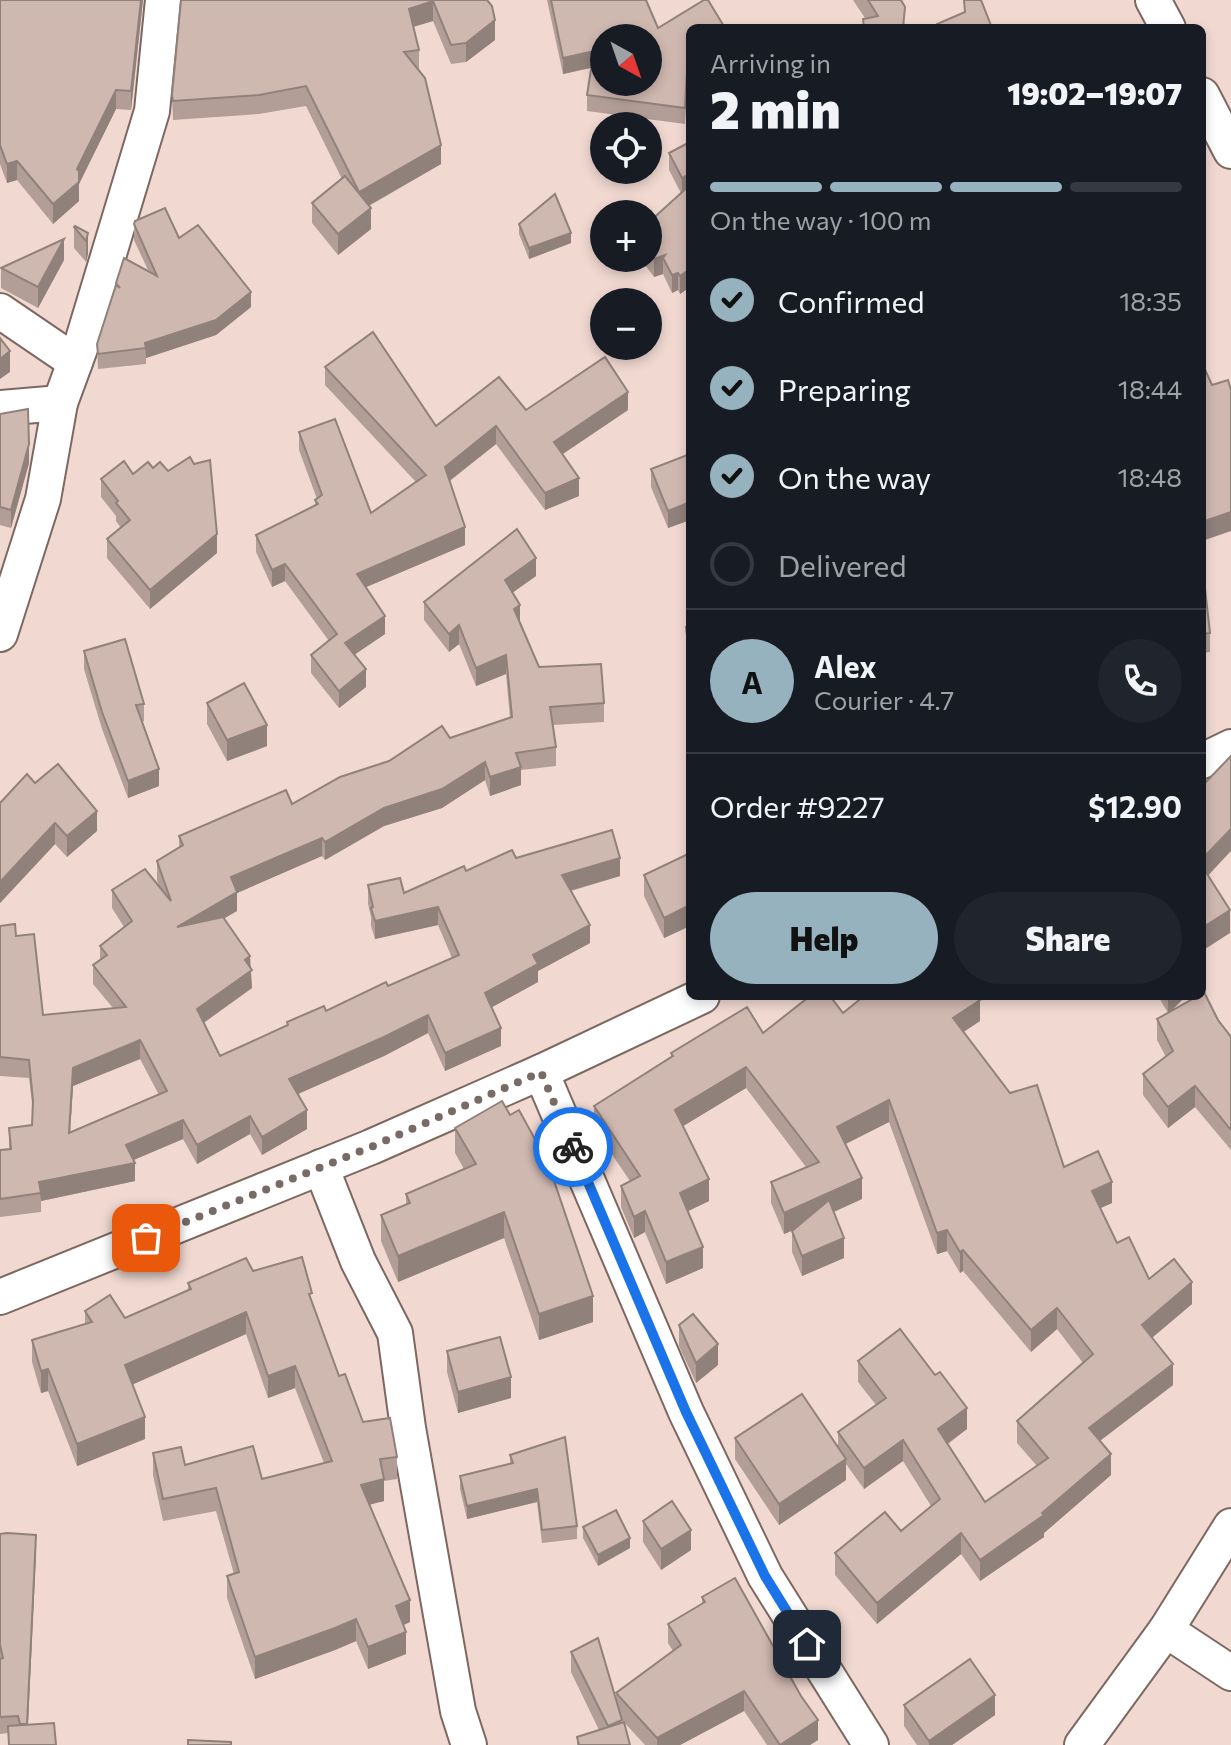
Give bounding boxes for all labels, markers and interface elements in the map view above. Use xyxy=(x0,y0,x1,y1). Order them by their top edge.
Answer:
north arrow xyxy=(590,24,662,96)
map controls xyxy=(590,24,662,360)
text: Arriving in xyxy=(710,47,831,78)
text: 19:02–19:07 xyxy=(1007,74,1182,111)
text: 2 min xyxy=(710,76,841,140)
button: locate xyxy=(590,112,662,184)
button: + xyxy=(590,200,662,272)
text: On the way · 100 m xyxy=(710,204,932,235)
icon: check xyxy=(710,278,754,322)
text: Confirmed xyxy=(778,282,925,319)
text: 18:35 xyxy=(1119,285,1182,316)
button: − xyxy=(590,288,662,360)
icon: check xyxy=(710,366,754,410)
text: Preparing xyxy=(778,370,911,407)
text: 18:44 xyxy=(1118,373,1182,404)
icon: check xyxy=(710,454,754,498)
text: On the way xyxy=(778,458,931,495)
text: 18:48 xyxy=(1118,461,1182,492)
text: Delivered xyxy=(778,546,907,583)
button: phone xyxy=(1098,639,1182,723)
text: Alex xyxy=(814,647,877,684)
text: A xyxy=(741,663,763,700)
text: Courier · 4.7 xyxy=(814,684,954,715)
text: Order #9227 xyxy=(710,787,885,824)
text: $12.90 xyxy=(1088,787,1182,824)
button: Help xyxy=(710,892,938,984)
button: Share xyxy=(954,892,1182,984)
courier xyxy=(533,1107,613,1187)
icon: bike xyxy=(551,1125,595,1169)
pin xyxy=(112,1204,180,1272)
icon: bag xyxy=(124,1216,168,1260)
pin xyxy=(773,1610,841,1678)
icon: home xyxy=(785,1622,829,1666)

